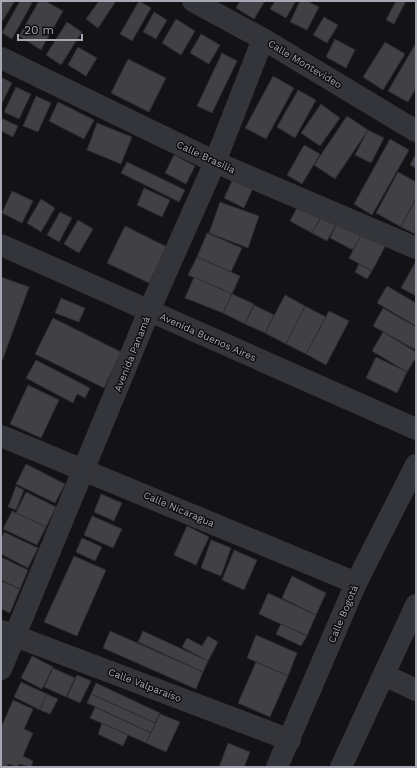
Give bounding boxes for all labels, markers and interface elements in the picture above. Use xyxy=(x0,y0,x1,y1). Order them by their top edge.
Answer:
scale bar xyxy=(18,16,82,42)
text: 20 m xyxy=(24,23,54,37)
street label: Calle Montevideo xyxy=(266,38,344,90)
street label: Calle Brasilia xyxy=(175,139,237,175)
street label: Avenida Buenos Aires xyxy=(158,311,258,363)
street label: Avenida Panamá xyxy=(112,315,152,393)
street label: Calle Nicaragua xyxy=(142,489,216,529)
street label: Calle Bogotá xyxy=(326,583,360,644)
street label: Calle Valparaíso xyxy=(107,666,183,704)

